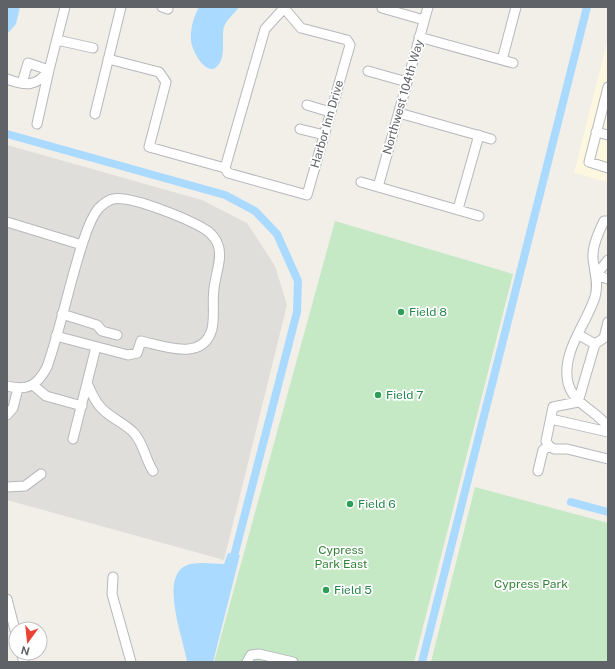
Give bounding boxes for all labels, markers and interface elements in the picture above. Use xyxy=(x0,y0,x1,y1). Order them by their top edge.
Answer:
street label: Northwest 104th Way xyxy=(380,37,426,156)
street label: Harbor Inn Drive xyxy=(308,78,346,170)
place label: Field 8 xyxy=(409,305,447,319)
marker: Field 8 xyxy=(396,307,406,317)
place label: Field 7 xyxy=(386,388,424,402)
marker: Field 7 xyxy=(373,390,383,400)
place label: Field 6 xyxy=(358,497,396,511)
marker: Field 6 xyxy=(345,499,355,509)
park label: Cypress Park East xyxy=(314,543,368,571)
park label: Cypress Park xyxy=(494,577,568,591)
place label: Field 5 xyxy=(334,583,372,597)
marker: Field 5 xyxy=(321,585,331,595)
north arrow xyxy=(8,621,48,661)
text: N xyxy=(20,644,31,658)

